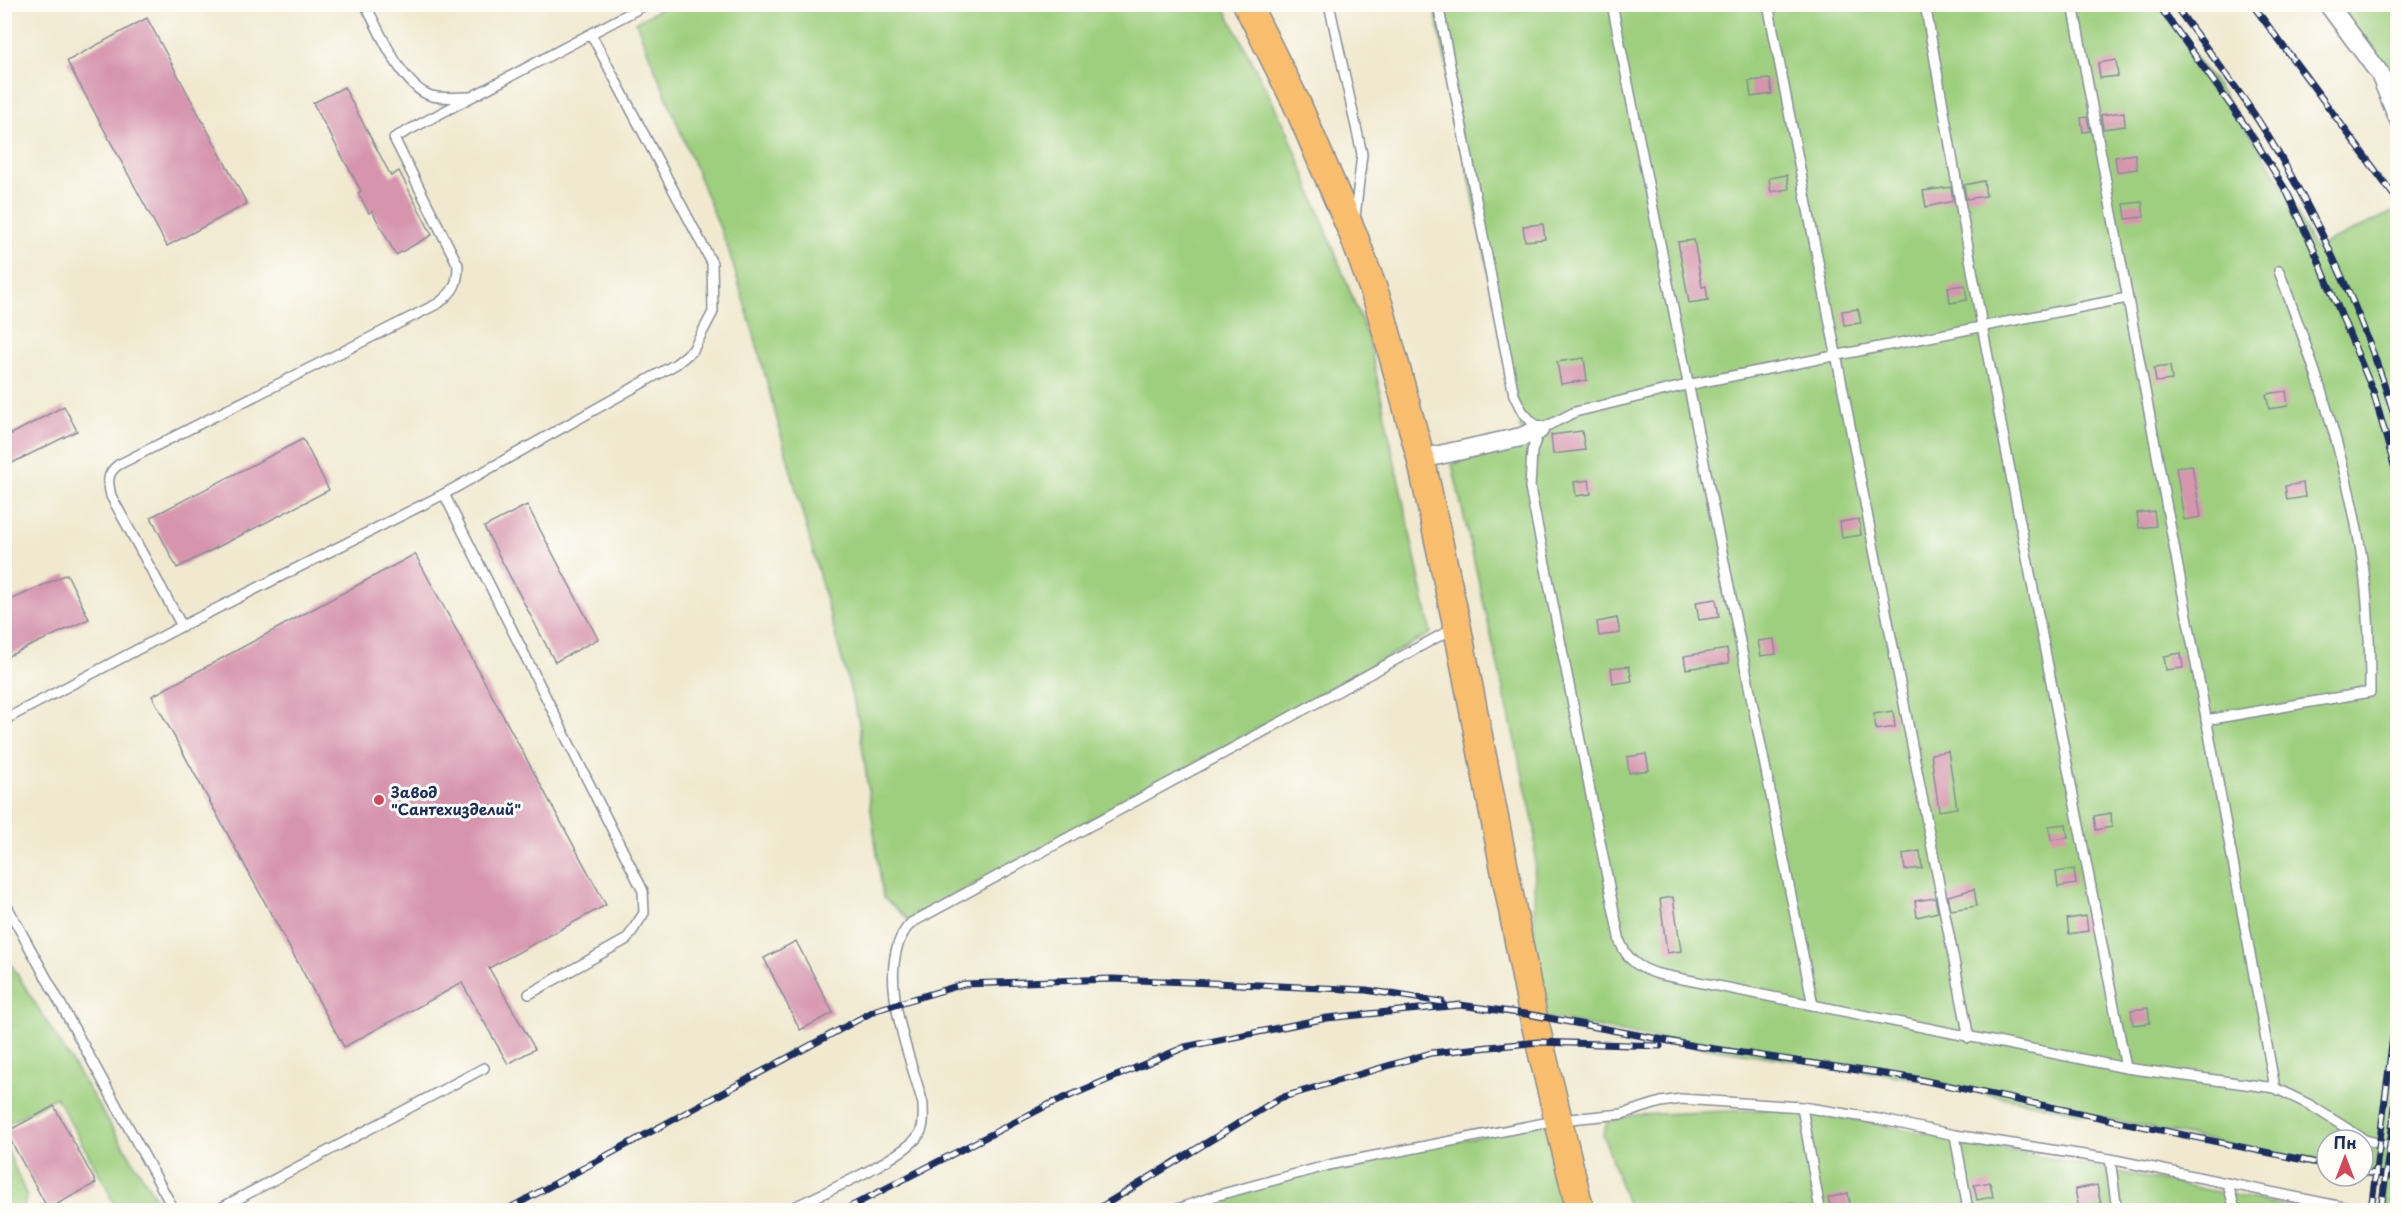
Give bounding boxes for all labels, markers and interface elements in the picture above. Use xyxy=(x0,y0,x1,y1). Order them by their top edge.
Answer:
place label: Завод "Сантехизделий" xyxy=(390,780,521,820)
marker: Завод "Сантехизделий" xyxy=(372,793,386,807)
north arrow xyxy=(2315,1128,2375,1188)
text: Пн xyxy=(2333,1130,2357,1154)

